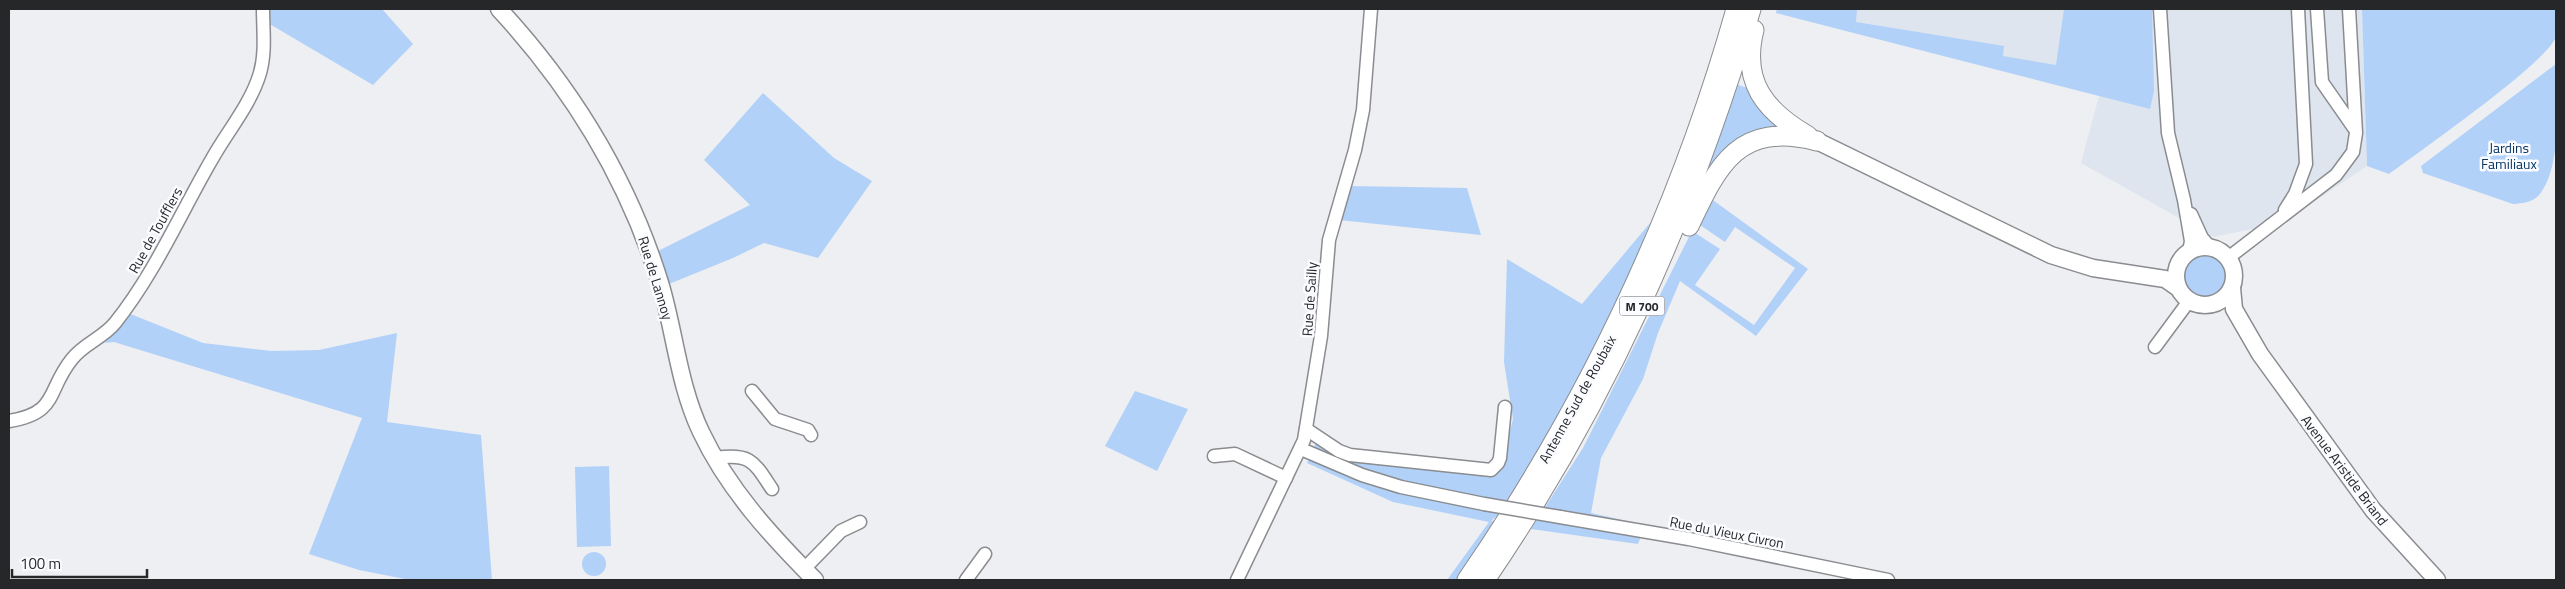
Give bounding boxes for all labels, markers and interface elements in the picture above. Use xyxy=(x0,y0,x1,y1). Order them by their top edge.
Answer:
park label: Jardins Familiaux xyxy=(2481,137,2538,174)
street label: Rue de Toufflers xyxy=(123,183,187,277)
street label: Rue de Lannoy xyxy=(633,234,679,323)
street label: Rue de Sailly xyxy=(1296,261,1322,337)
road number: M 700 xyxy=(1620,296,1664,316)
street label: Antenne Sud de Roubaix xyxy=(1533,331,1621,467)
street label: Avenue Aristide Briand xyxy=(2296,410,2394,530)
street label: Rue du Vieux Civron xyxy=(1668,511,1786,553)
scale bar xyxy=(12,546,148,578)
text: 100 m xyxy=(20,552,61,575)

